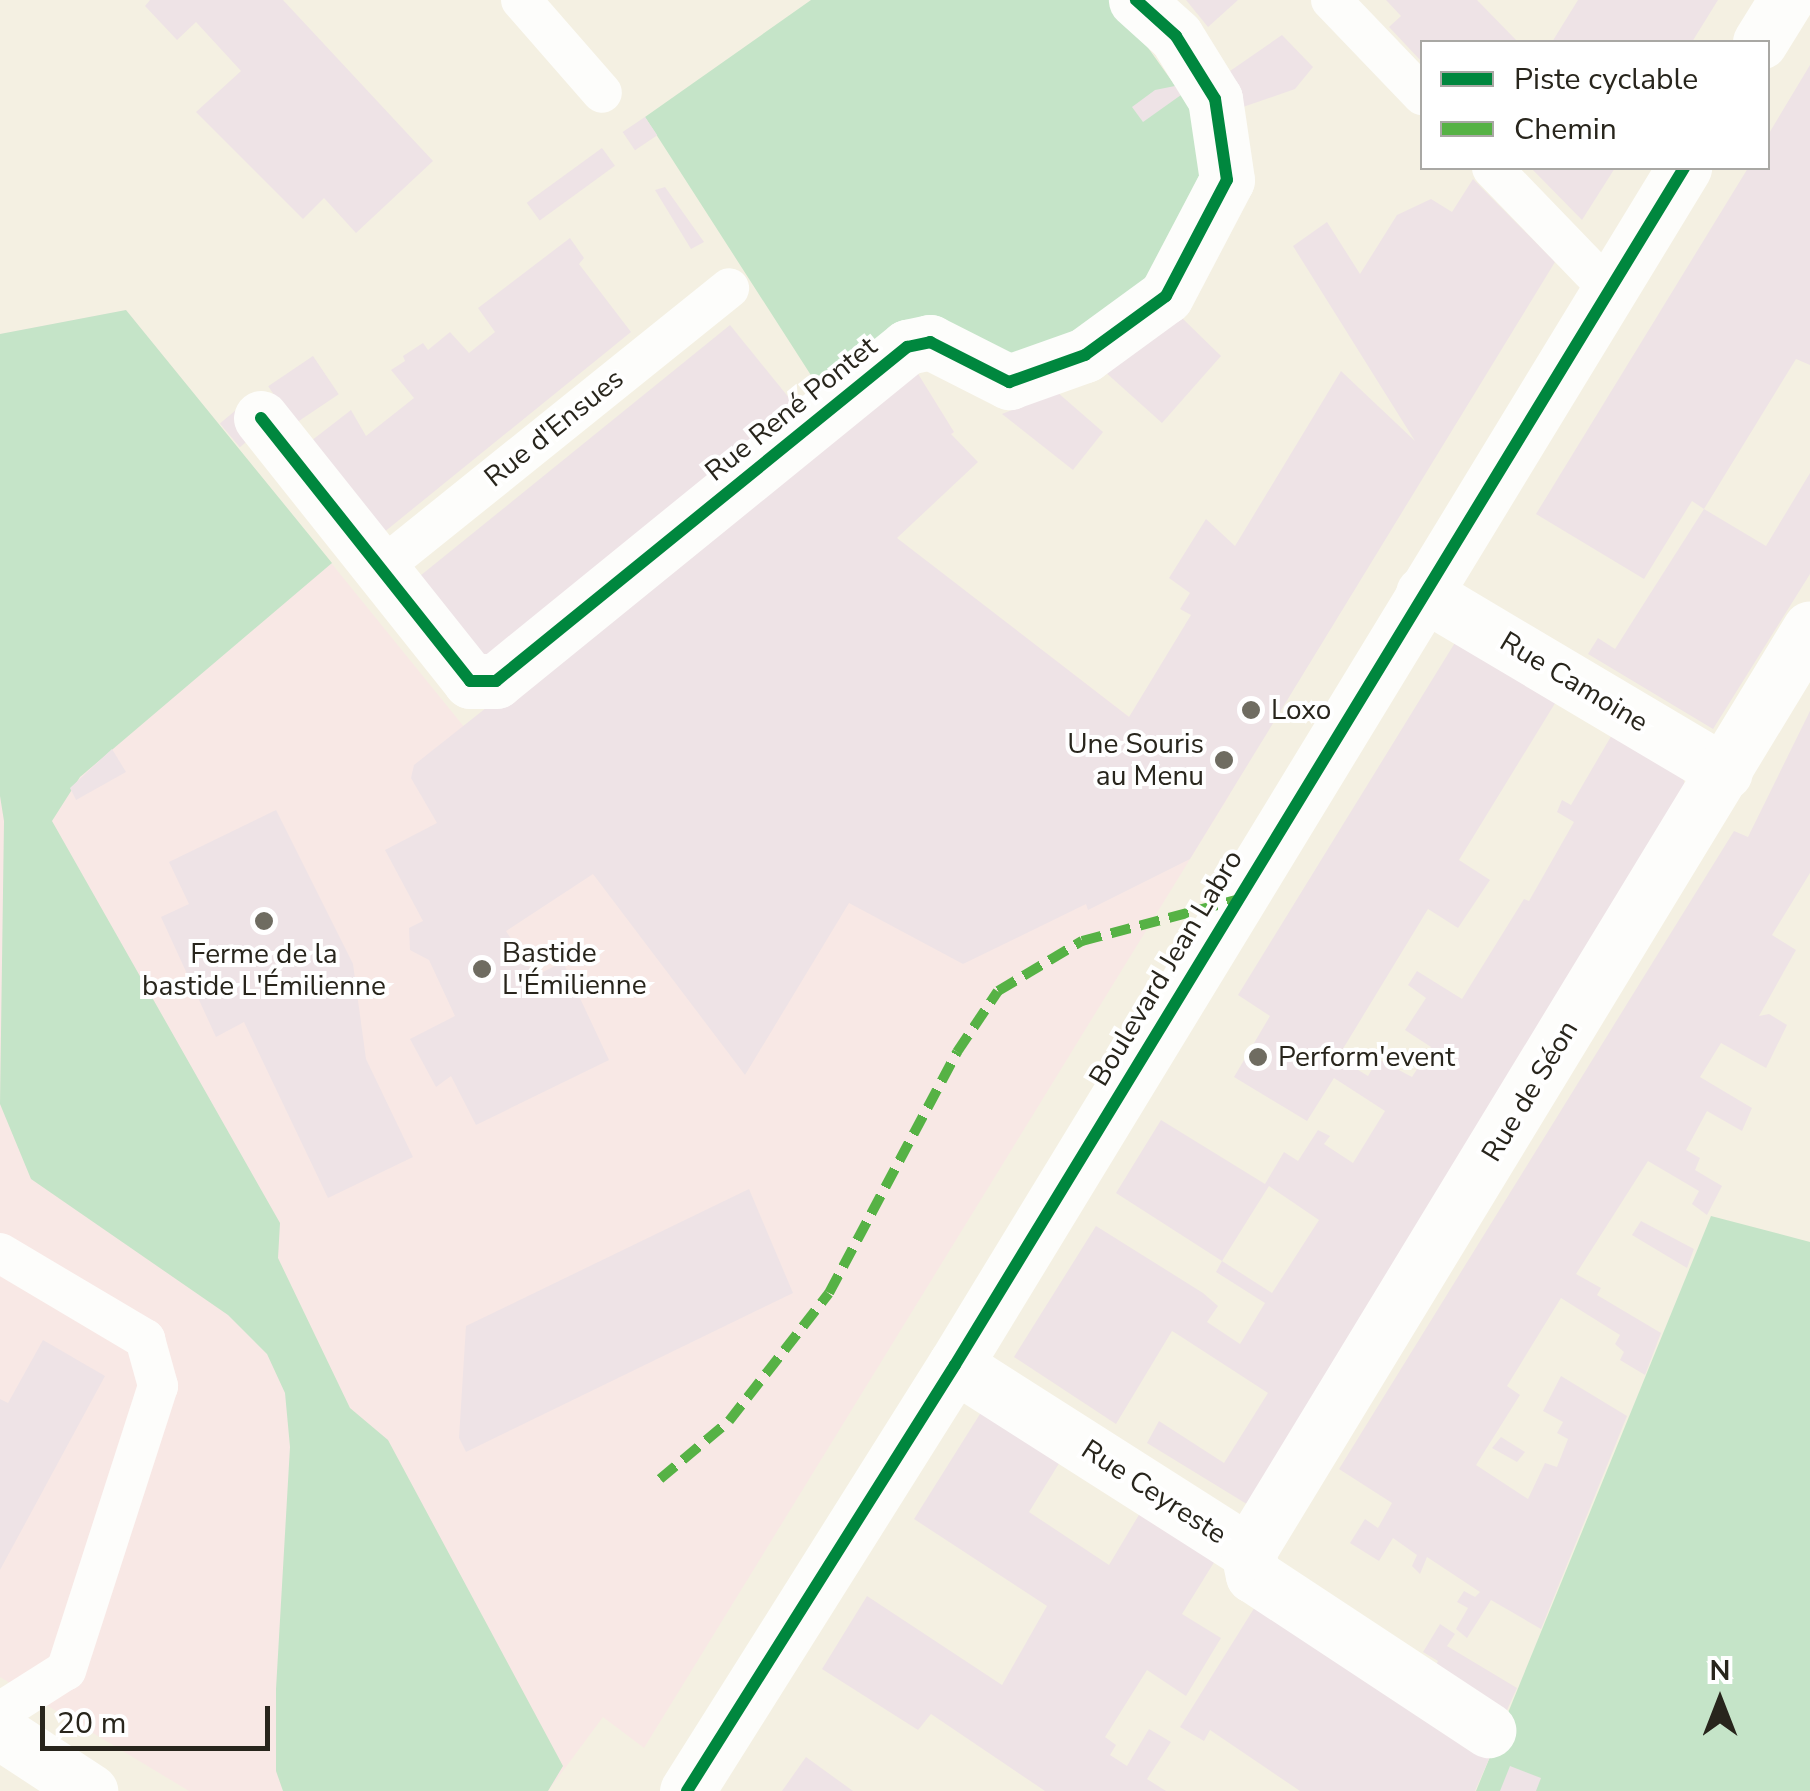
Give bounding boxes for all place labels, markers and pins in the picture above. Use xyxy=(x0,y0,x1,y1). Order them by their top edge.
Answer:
place label: Loxo xyxy=(1271,693,1331,727)
marker: Loxo xyxy=(1240,699,1262,721)
place label: Une Souris au Menu xyxy=(1067,727,1204,793)
marker: Une Souris au Menu xyxy=(1213,749,1235,771)
marker: Ferme de la bastide L'Émilienne xyxy=(253,910,275,932)
place label: Bastide L'Émilienne xyxy=(502,936,647,1002)
place label: Ferme de la bastide L'Émilienne xyxy=(142,937,386,1003)
marker: Bastide L'Émilienne xyxy=(471,958,493,980)
place label: Perform'event xyxy=(1278,1040,1455,1074)
marker: Perform'event xyxy=(1247,1046,1269,1068)

